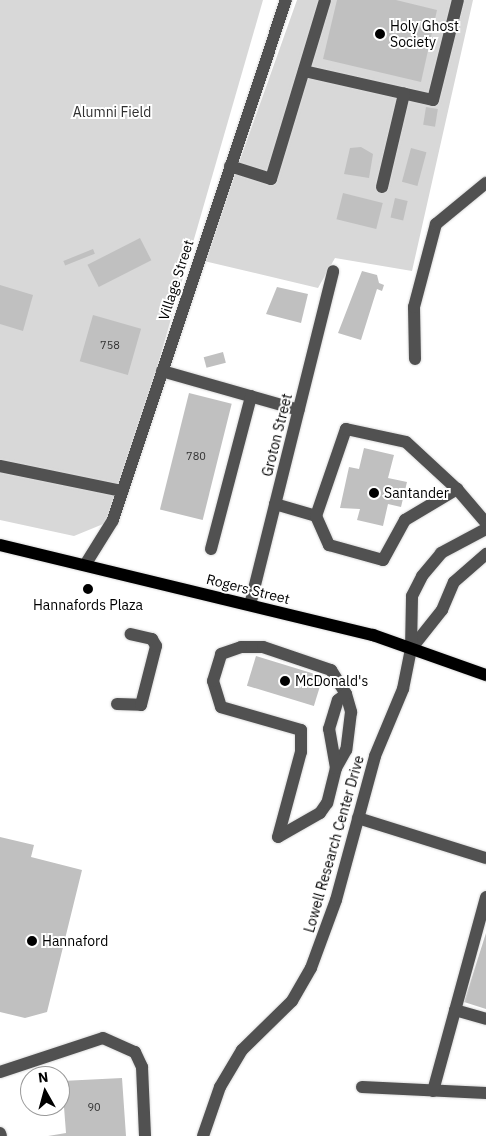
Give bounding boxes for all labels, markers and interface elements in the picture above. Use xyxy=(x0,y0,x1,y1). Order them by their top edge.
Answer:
place label: Holy Ghost Society xyxy=(390,18,459,50)
marker: Holy Ghost Society xyxy=(374,28,386,40)
park label: Alumni Field xyxy=(73,104,151,120)
street label: Village Street xyxy=(155,238,197,322)
house number: 758 xyxy=(100,338,120,352)
street label: Groton Street xyxy=(259,392,295,478)
house number: 780 xyxy=(186,449,206,463)
place label: Santander xyxy=(384,485,449,501)
marker: Santander xyxy=(368,487,380,499)
street label: Rogers Street xyxy=(205,571,291,607)
marker: Hannafords Plaza xyxy=(82,583,94,595)
place label: Hannafords Plaza xyxy=(33,597,143,613)
place label: McDonald's xyxy=(295,673,368,689)
marker: McDonald's xyxy=(279,675,291,687)
street label: Lowell Research Center Drive xyxy=(301,754,367,934)
place label: Hannaford xyxy=(42,933,108,949)
marker: Hannaford xyxy=(26,935,38,947)
north arrow xyxy=(20,1066,70,1116)
text: N xyxy=(37,1068,49,1087)
house number: 90 xyxy=(87,1100,101,1114)

